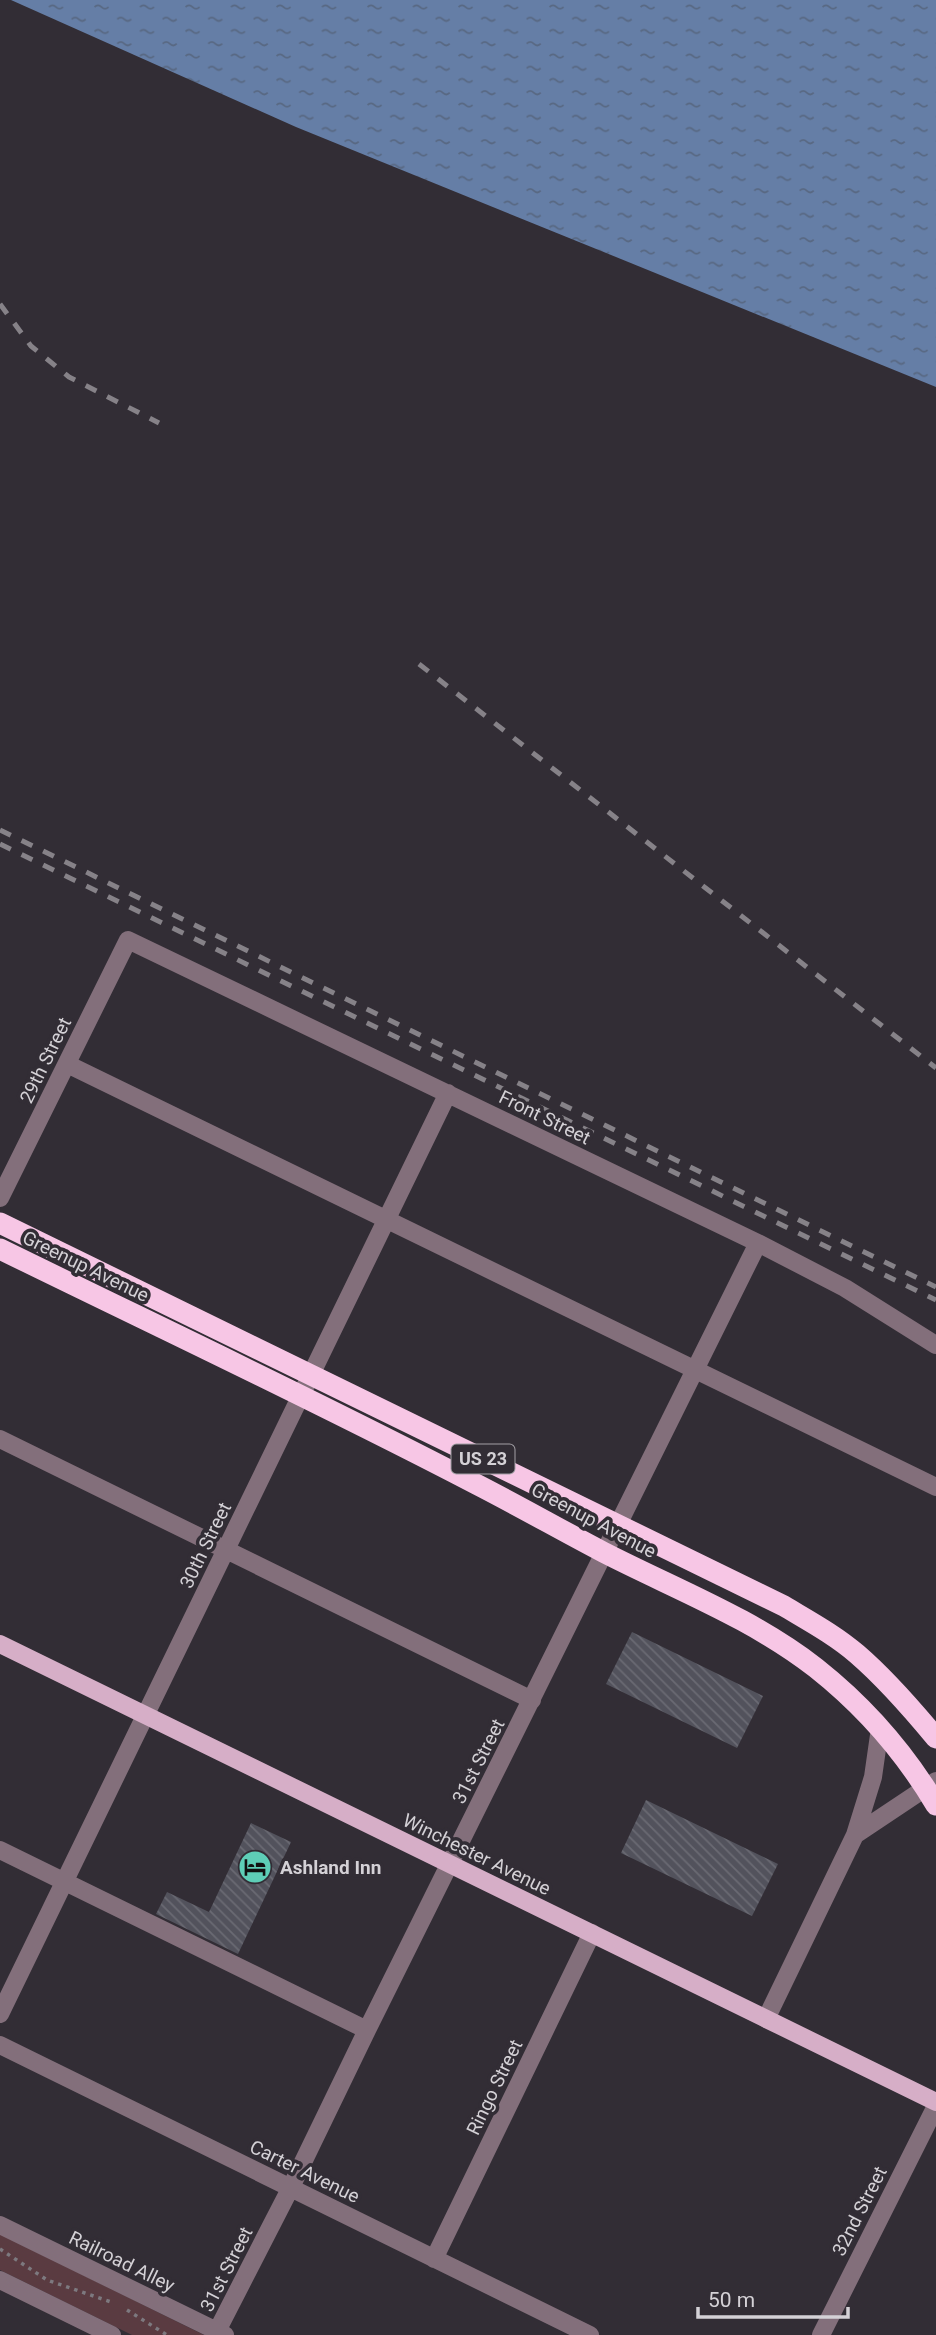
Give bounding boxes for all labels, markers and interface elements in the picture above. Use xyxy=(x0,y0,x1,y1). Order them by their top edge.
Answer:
street label: 29th Street xyxy=(15,1013,76,1107)
street label: Front Street xyxy=(495,1085,594,1149)
street label: Greenup Avenue xyxy=(19,1226,153,1307)
road number: US 23 xyxy=(452,1444,514,1474)
street label: Greenup Avenue xyxy=(528,1478,660,1563)
street label: 30th Street xyxy=(175,1498,236,1592)
street label: 31st Street xyxy=(447,1715,510,1808)
street label: Winchester Avenue xyxy=(399,1809,555,1900)
hotel icon: Ashland Inn xyxy=(236,1848,274,1886)
place label: Ashland Inn xyxy=(280,1856,381,1879)
street label: Ringo Street xyxy=(461,2036,527,2139)
street label: Carter Avenue xyxy=(246,2135,363,2208)
street label: 32nd Street xyxy=(827,2163,892,2260)
street label: 31st Street xyxy=(195,2223,258,2316)
street label: Railroad Alley xyxy=(65,2226,178,2297)
scale bar xyxy=(698,2276,848,2320)
text: 50 m xyxy=(708,2288,755,2312)

